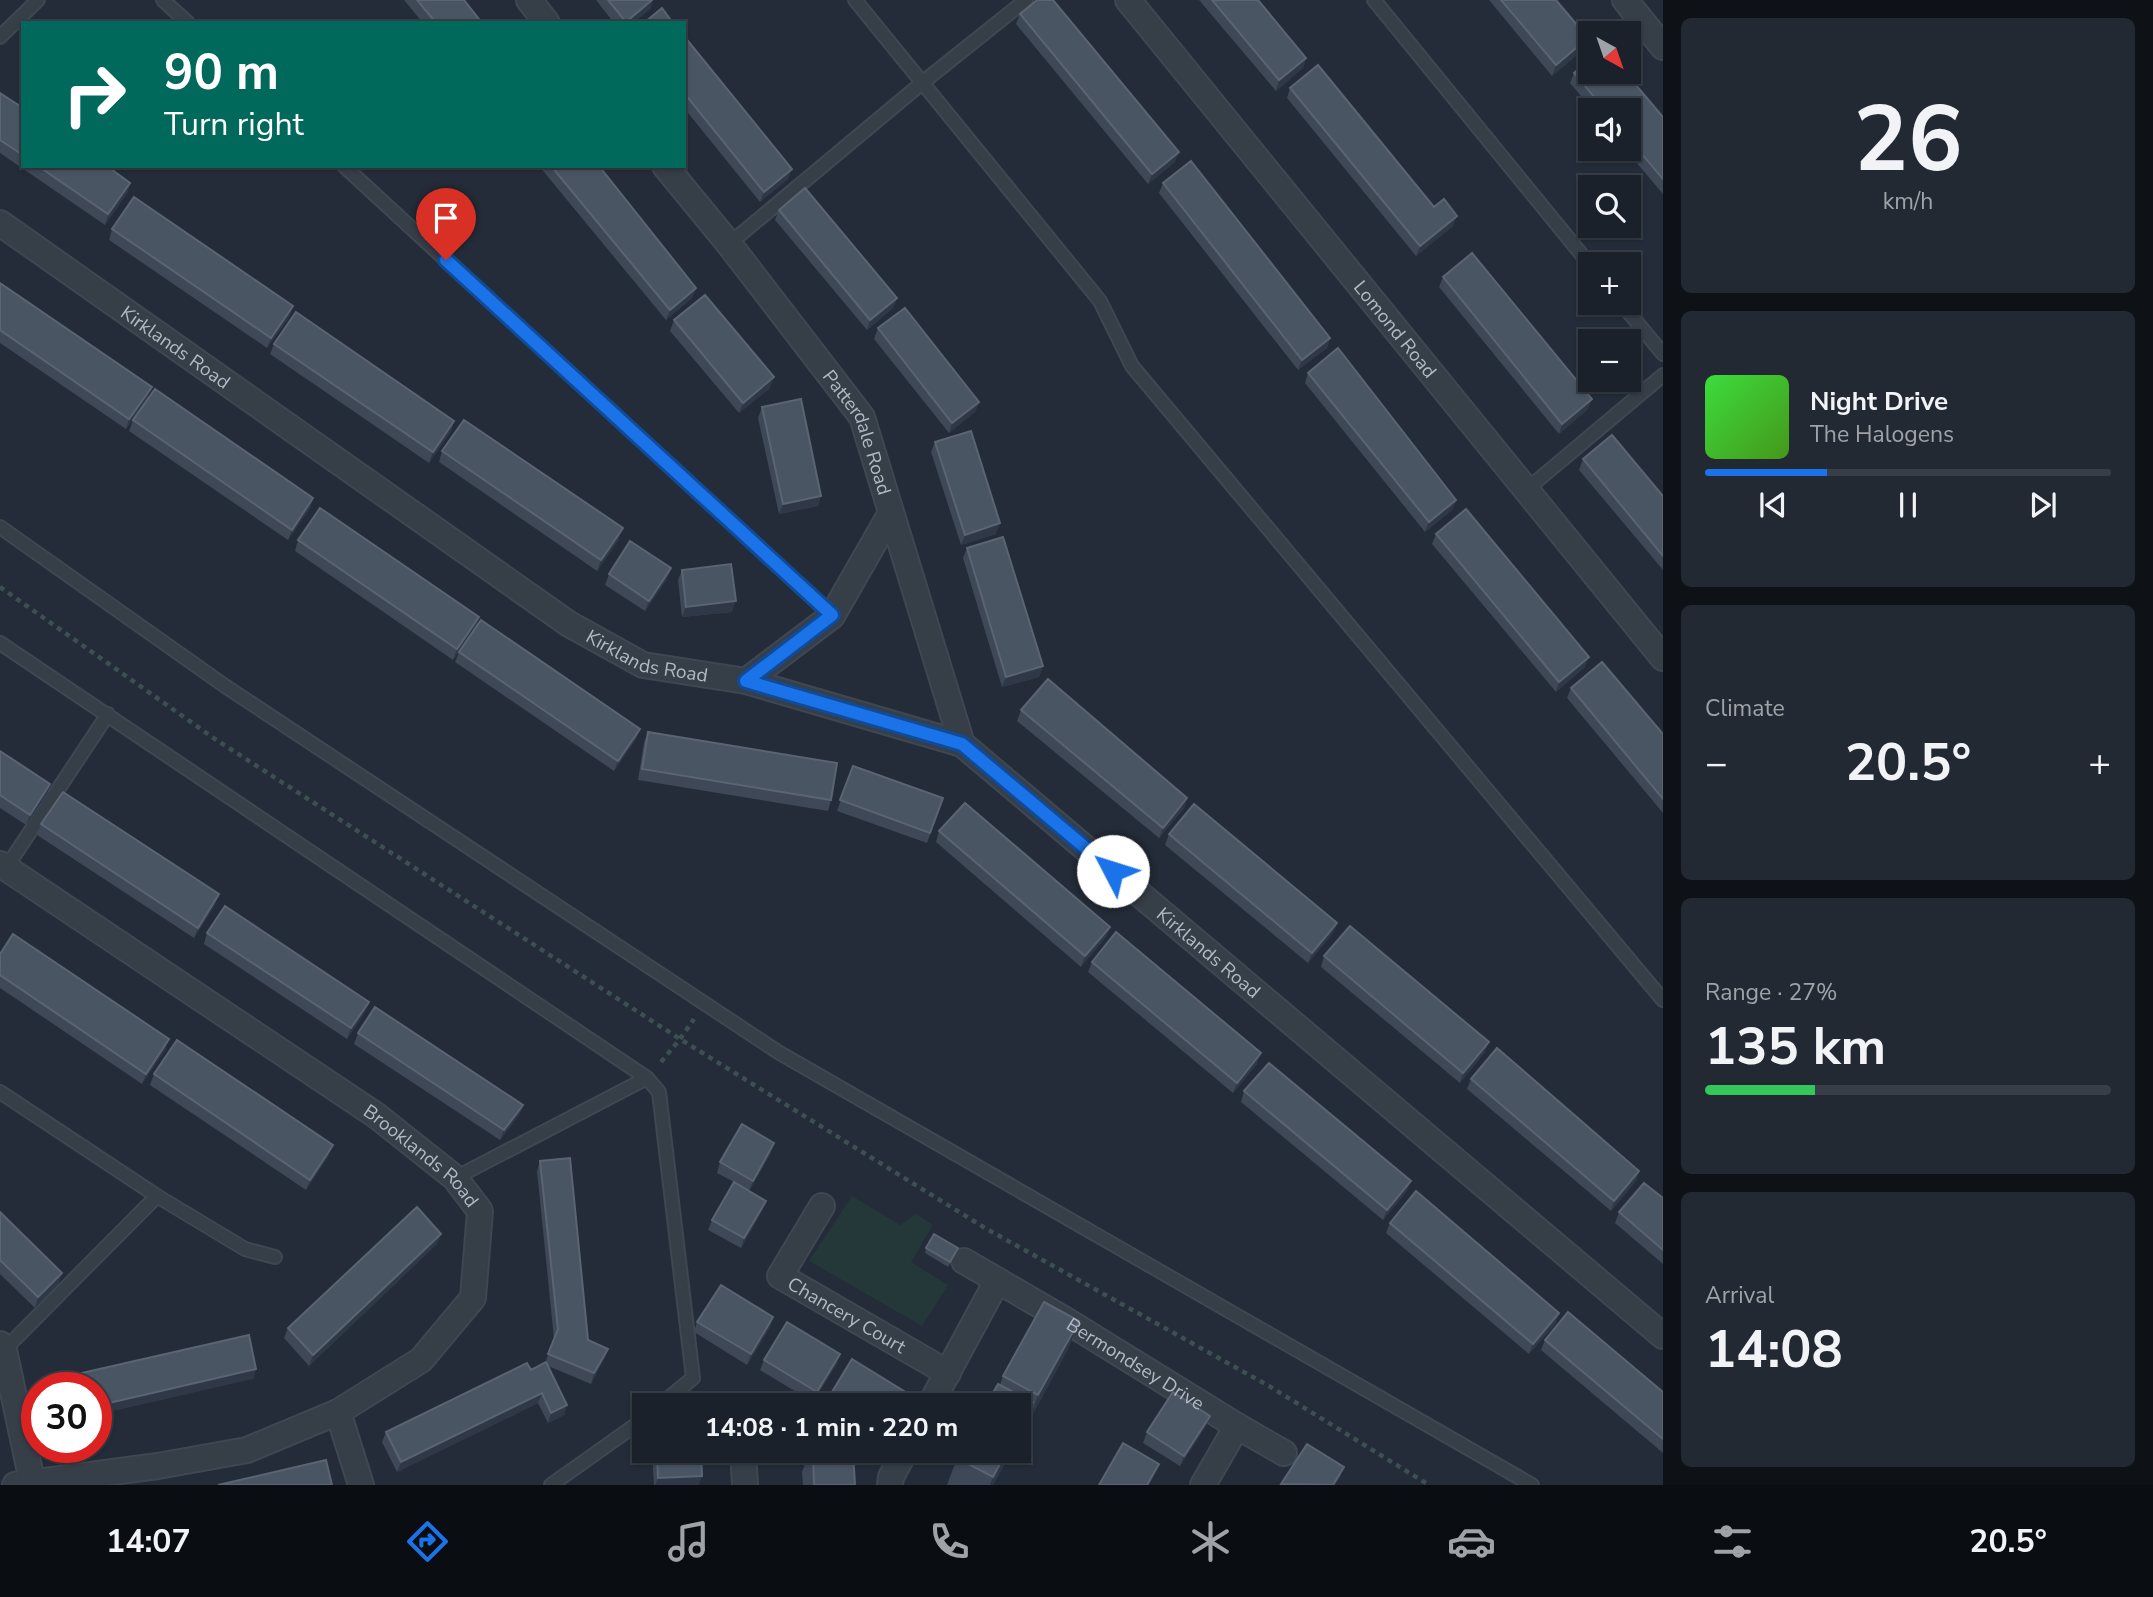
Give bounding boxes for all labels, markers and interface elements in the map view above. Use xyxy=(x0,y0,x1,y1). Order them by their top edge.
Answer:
north arrow xyxy=(1578,21,1642,84)
map controls xyxy=(1578,21,1641,392)
text: 90 m xyxy=(164,39,279,106)
icon: right xyxy=(49,49,140,140)
text: 26 xyxy=(1853,78,1963,202)
button: sound xyxy=(1578,98,1641,161)
text: Turn right xyxy=(164,103,304,146)
button: search xyxy=(1578,175,1641,238)
text: km/h xyxy=(1883,186,1933,217)
pin xyxy=(416,188,476,260)
icon: arrive xyxy=(427,199,465,237)
button: + xyxy=(1578,252,1641,315)
street label: Lomond Road xyxy=(1347,275,1442,384)
street label: Kirklands Road xyxy=(115,300,235,395)
button: − xyxy=(1578,329,1641,392)
street label: Patterdale Road xyxy=(816,365,897,498)
text: Night Drive xyxy=(1810,384,1948,419)
text: The Halogens xyxy=(1810,419,1954,450)
icon: previous xyxy=(1754,486,1792,524)
icon: pause xyxy=(1889,486,1927,524)
icon: next xyxy=(2024,486,2062,524)
street label: Kirklands Road xyxy=(581,624,710,689)
text: Climate xyxy=(1705,693,1785,724)
text: 20.5° xyxy=(1845,727,1971,798)
text: − xyxy=(1705,738,1728,789)
text: + xyxy=(2088,738,2111,789)
position arrow xyxy=(1076,834,1150,908)
street label: Kirklands Road xyxy=(1151,902,1266,1005)
text: Range · 27% xyxy=(1705,977,1837,1008)
text: 135 km xyxy=(1705,1011,1886,1082)
street label: Brooklands Road xyxy=(358,1099,484,1213)
street label: Chancery Court xyxy=(783,1271,911,1360)
text: Arrival xyxy=(1705,1280,1774,1311)
street label: Bermondsey Drive xyxy=(1061,1312,1209,1417)
text: 14:08 xyxy=(1705,1314,1843,1385)
speed limit sign: 30 xyxy=(21,1372,112,1463)
text: 14:08 · 1 min · 220 m xyxy=(705,1410,958,1445)
icon: directions xyxy=(403,1517,452,1566)
icon: music xyxy=(664,1517,713,1566)
icon: phone xyxy=(925,1517,974,1566)
icon: climate xyxy=(1186,1517,1235,1566)
icon: car xyxy=(1447,1517,1496,1566)
icon: filters xyxy=(1708,1517,1757,1566)
text: 14:07 xyxy=(106,1520,191,1563)
text: 20.5° xyxy=(1969,1520,2047,1563)

